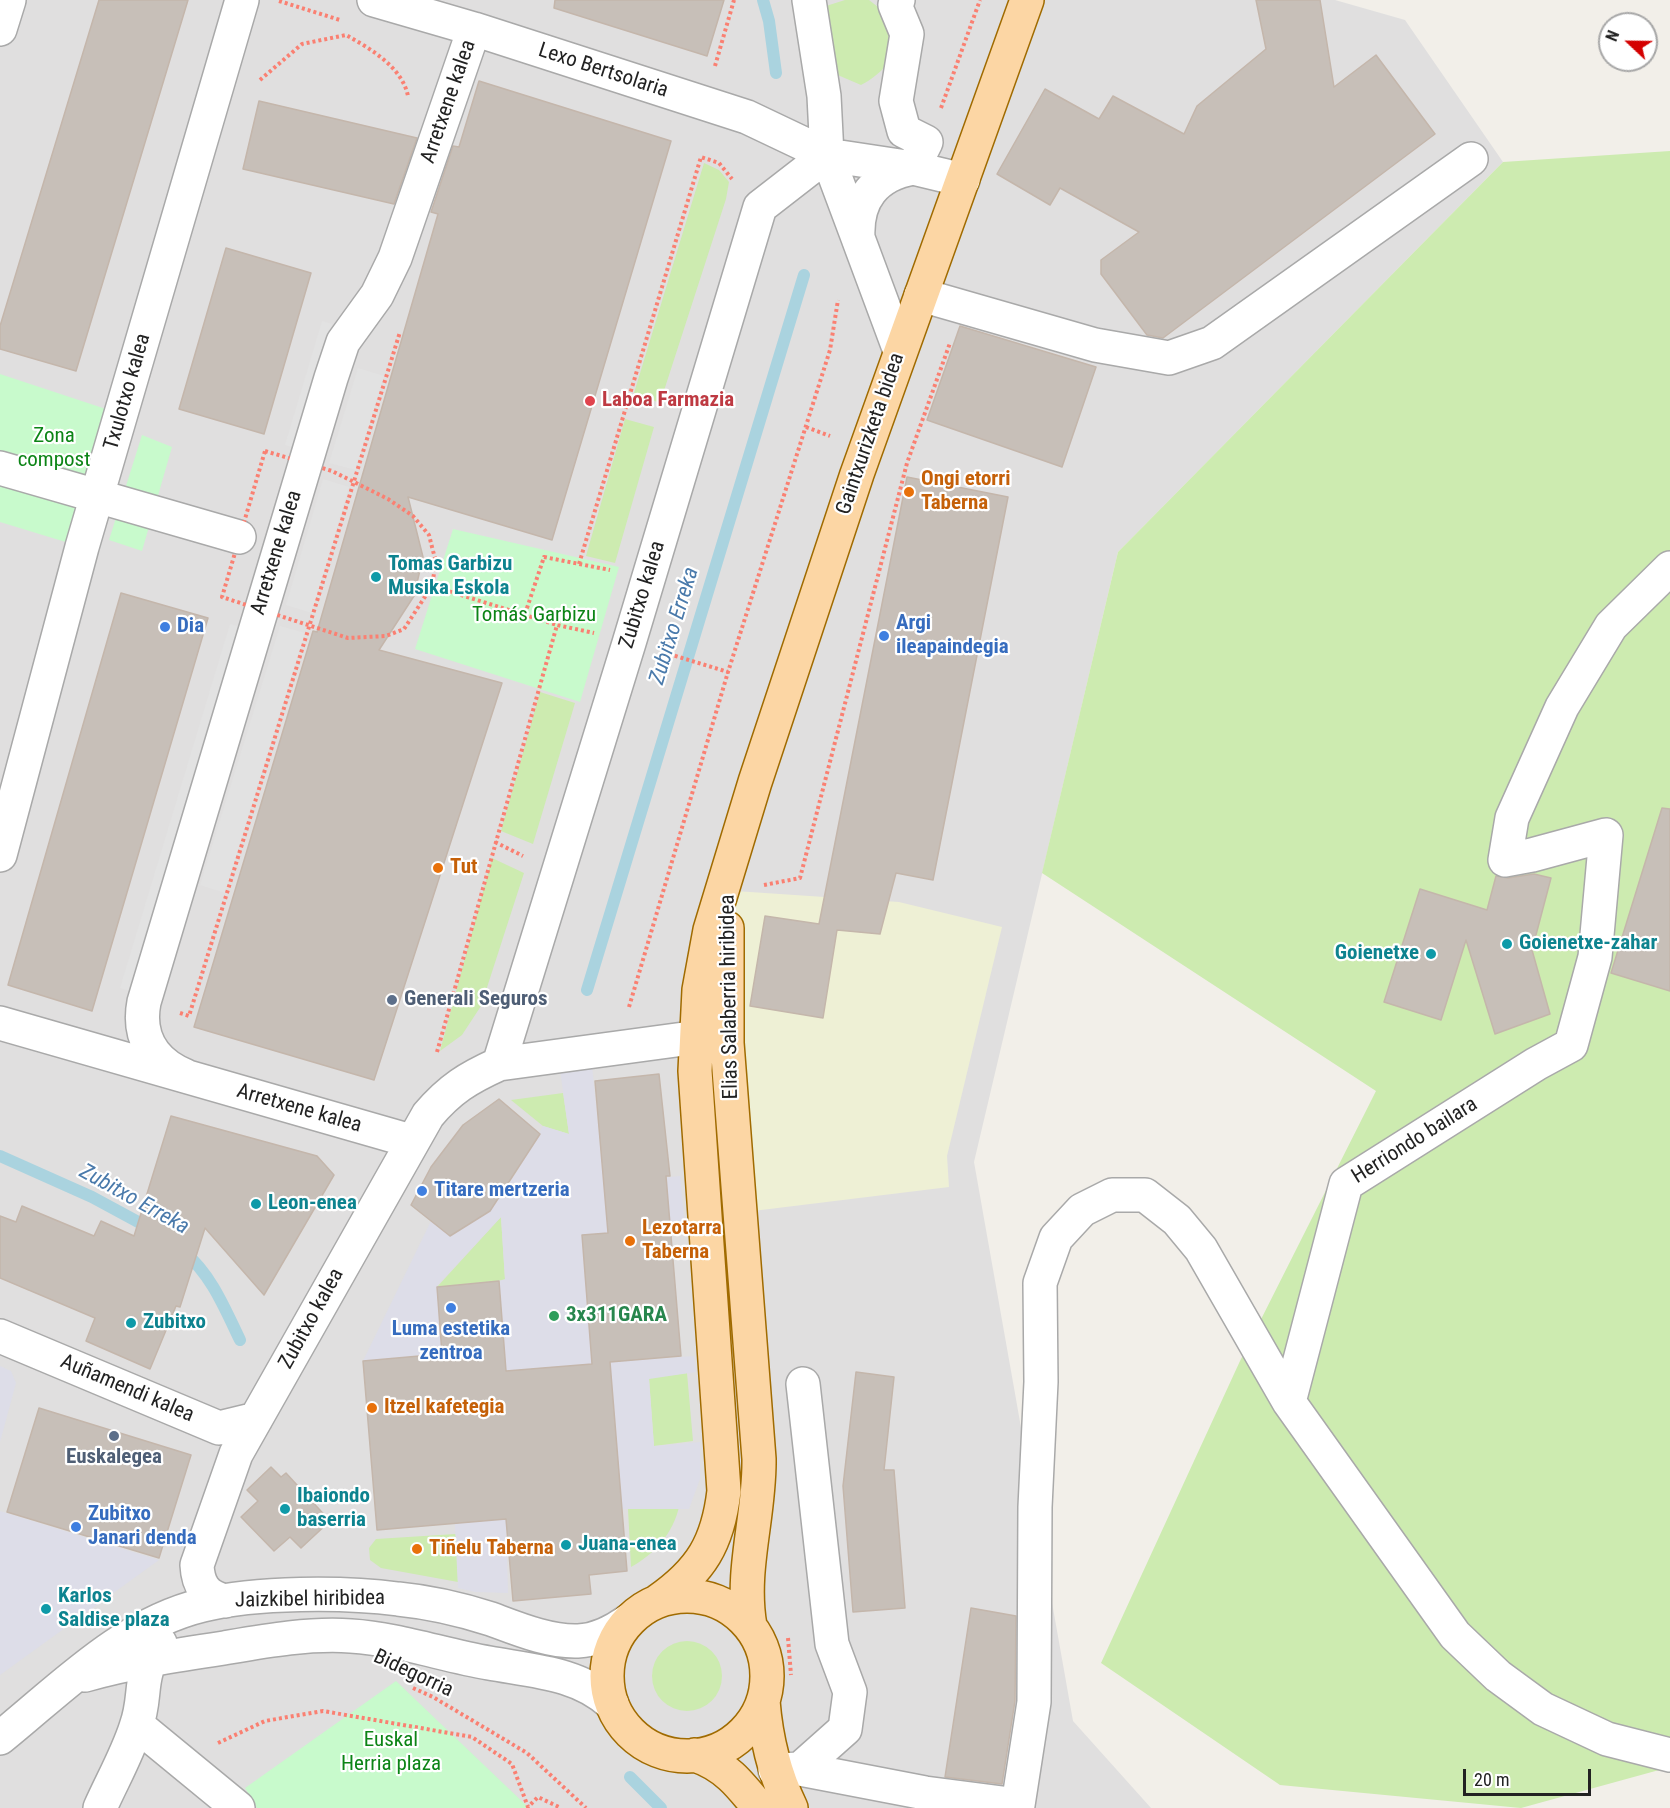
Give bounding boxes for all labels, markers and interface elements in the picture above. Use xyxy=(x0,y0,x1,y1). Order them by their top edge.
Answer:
north arrow xyxy=(1598,12,1658,72)
text: N xyxy=(1602,28,1623,44)
street label: Arretxene kalea xyxy=(416,37,482,167)
street label: Lexo Bertsolaria xyxy=(535,38,671,104)
street label: Txulotxo kalea xyxy=(99,331,157,453)
street label: Gaintxurizketa bidea xyxy=(832,350,910,518)
place label: Laboa Farmazia xyxy=(602,388,734,414)
marker: Laboa Farmazia xyxy=(583,394,597,408)
park label: Zona compost xyxy=(18,424,90,474)
place label: Ongi etorri Taberna xyxy=(921,467,1011,517)
marker: Ongi etorri Taberna xyxy=(902,485,916,499)
street label: Arretxene kalea xyxy=(246,488,308,618)
street label: Zubitxo kalea xyxy=(615,538,671,652)
place label: Tomas Garbizu Musika Eskola xyxy=(388,552,512,602)
water label: Zubitxo Erreka xyxy=(645,564,705,688)
marker: Tomas Garbizu Musika Eskola xyxy=(369,570,383,584)
park label: Tomás Garbizu xyxy=(472,603,596,629)
place label: Argi ileapaindegia xyxy=(896,611,1009,661)
place label: Dia xyxy=(177,614,204,640)
marker: Dia xyxy=(158,620,172,634)
marker: Argi ileapaindegia xyxy=(877,629,891,643)
place label: Tut xyxy=(450,855,477,881)
marker: Tut xyxy=(431,861,445,875)
street label: Elias Salaberria hiribidea xyxy=(716,894,744,1100)
place label: Goienetxe-zahar xyxy=(1519,931,1657,957)
marker: Goienetxe-zahar xyxy=(1500,937,1514,951)
place label: Goienetxe xyxy=(1335,941,1419,967)
marker: Goienetxe xyxy=(1424,947,1438,961)
place label: Generali Seguros xyxy=(404,987,548,1013)
marker: Generali Seguros xyxy=(385,993,399,1007)
street label: Arretxene kalea xyxy=(234,1079,364,1139)
street label: Herriondo bailara xyxy=(1348,1092,1482,1190)
water label: Zubitxo Erreka xyxy=(75,1159,193,1241)
place label: Titare mertzeria xyxy=(434,1178,570,1204)
marker: Titare mertzeria xyxy=(415,1184,429,1198)
place label: Leon-enea xyxy=(268,1191,357,1217)
marker: Leon-enea xyxy=(249,1197,263,1211)
place label: Lezotarra Taberna xyxy=(642,1216,722,1266)
marker: Lezotarra Taberna xyxy=(623,1234,637,1248)
street label: Zubitxo kalea xyxy=(274,1264,350,1374)
marker: Luma estetika zentroa xyxy=(444,1301,458,1315)
place label: 3x311GARA xyxy=(566,1303,667,1329)
marker: 3x311GARA xyxy=(547,1309,561,1323)
place label: Zubitxo xyxy=(143,1310,206,1336)
marker: Zubitxo xyxy=(124,1316,138,1330)
place label: Luma estetika zentroa xyxy=(392,1317,510,1367)
street label: Auñamendi kalea xyxy=(56,1350,198,1428)
place label: Itzel kafetegia xyxy=(384,1395,504,1421)
marker: Itzel kafetegia xyxy=(365,1401,379,1415)
marker: Euskalegea xyxy=(107,1429,121,1443)
place label: Euskalegea xyxy=(66,1445,162,1471)
place label: Ibaiondo baserria xyxy=(297,1484,370,1534)
place label: Zubitxo Janari denda xyxy=(88,1502,197,1552)
marker: Ibaiondo baserria xyxy=(278,1502,292,1516)
marker: Zubitxo Janari denda xyxy=(69,1520,83,1534)
place label: Juana-enea xyxy=(578,1532,677,1558)
place label: Tiñelu Taberna xyxy=(429,1536,554,1562)
marker: Juana-enea xyxy=(559,1538,573,1552)
marker: Tiñelu Taberna xyxy=(410,1542,424,1556)
place label: Karlos Saldise plaza xyxy=(58,1584,170,1634)
street label: Jaizkibel hiribidea xyxy=(235,1586,385,1614)
marker: Karlos Saldise plaza xyxy=(39,1602,53,1616)
street label: Bidegorria xyxy=(369,1645,457,1703)
park label: Euskal Herria plaza xyxy=(341,1728,441,1778)
scale bar xyxy=(1466,1757,1594,1795)
text: 20 m xyxy=(1474,1769,1509,1790)

